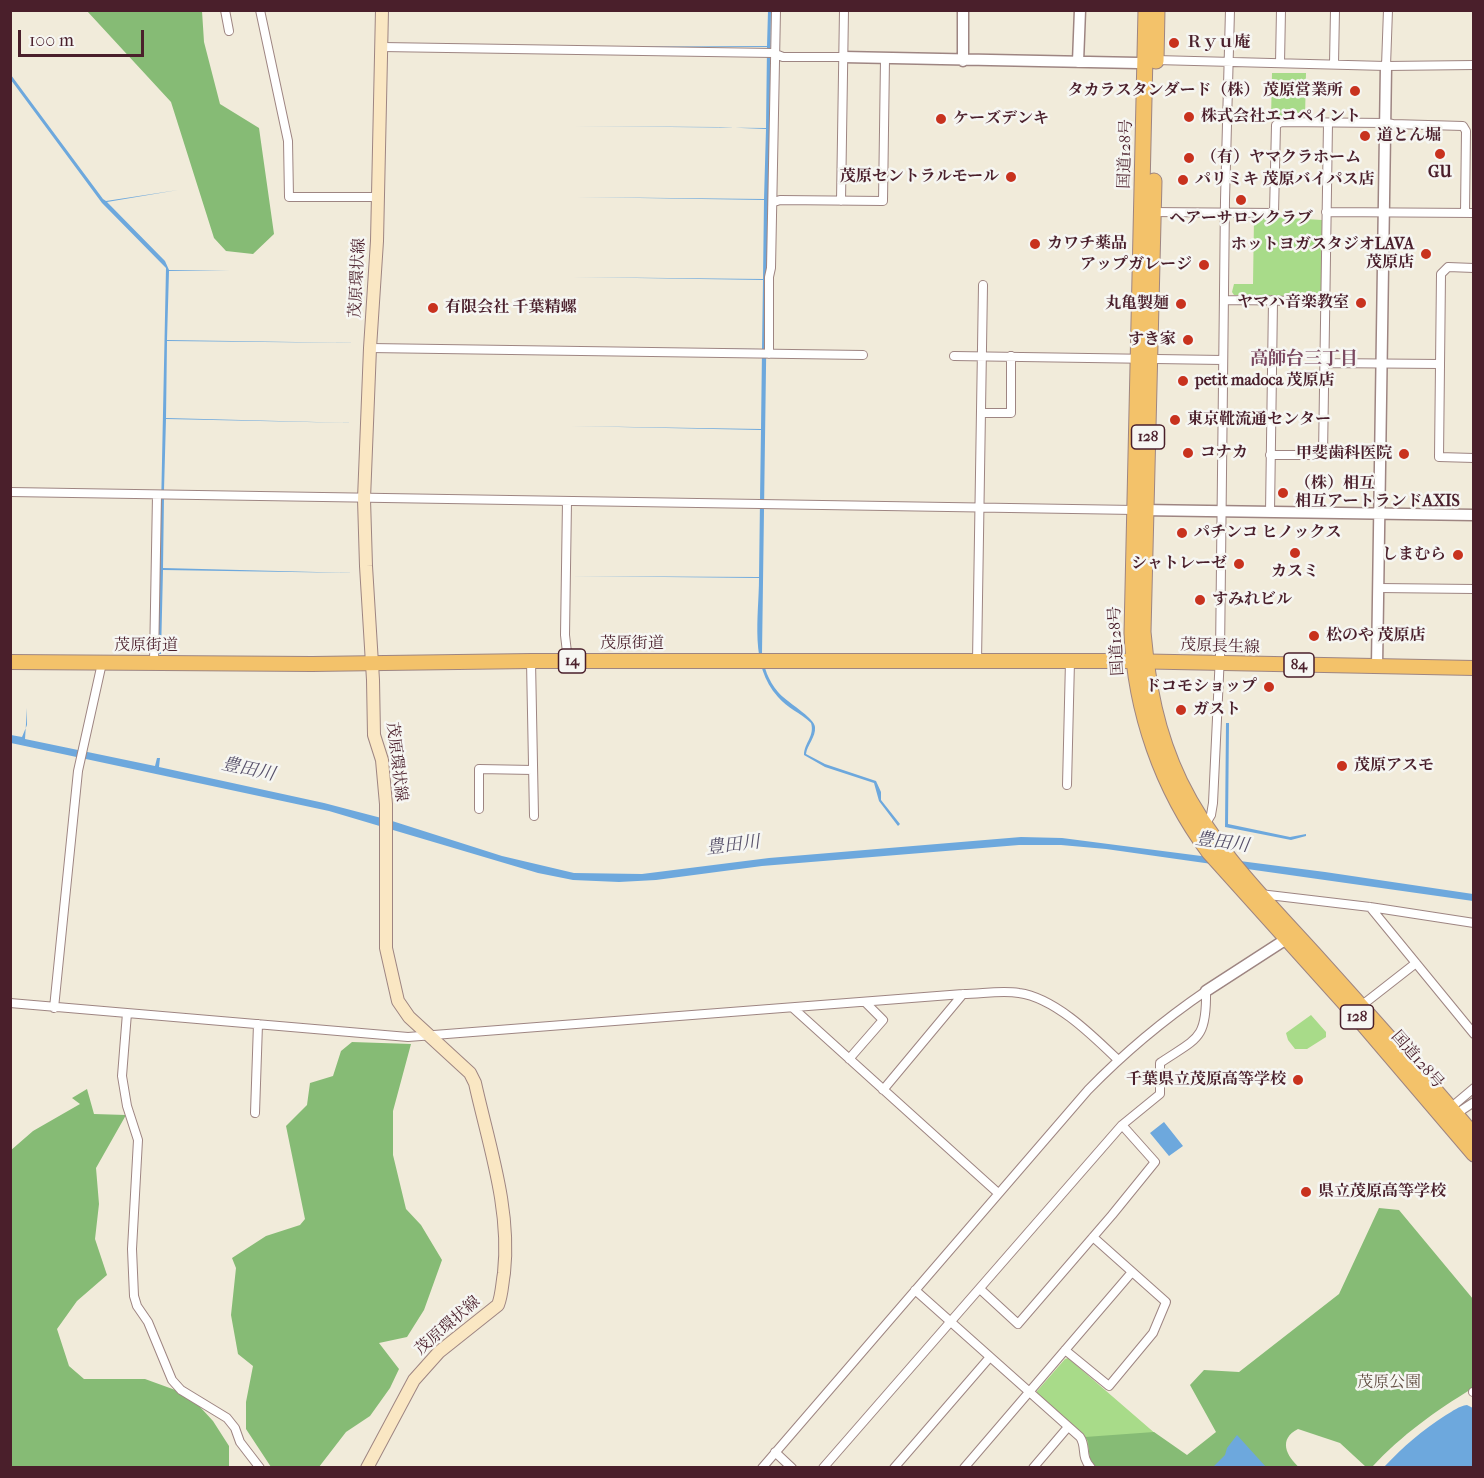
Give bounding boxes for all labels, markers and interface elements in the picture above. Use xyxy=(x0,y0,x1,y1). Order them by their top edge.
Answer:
scale bar xyxy=(21,18,147,56)
text: 100 m xyxy=(29,30,74,51)
place label: Ｒｙｕ庵 xyxy=(1186,33,1250,53)
marker: Ｒｙｕ庵 xyxy=(1167,36,1181,50)
place label: タカラスタンダード（株） 茂原営業所 xyxy=(1068,81,1343,101)
marker: タカラスタンダード（株） 茂原営業所 xyxy=(1348,84,1362,98)
place label: 株式会社エコペイント xyxy=(1201,107,1361,127)
place label: ケーズデンキ xyxy=(953,109,1049,129)
marker: 株式会社エコペイント xyxy=(1182,110,1196,124)
marker: ケーズデンキ xyxy=(934,112,948,126)
street label: 国道128号 xyxy=(1115,119,1137,189)
place label: 道とん堀 xyxy=(1377,126,1441,146)
marker: 道とん堀 xyxy=(1358,129,1372,143)
marker: GU xyxy=(1433,147,1447,161)
place label: （有）ヤマクラホーム xyxy=(1201,148,1361,168)
marker: （有）ヤマクラホーム xyxy=(1182,151,1196,165)
place label: GU xyxy=(1428,163,1452,183)
place label: 茂原セントラルモール xyxy=(840,167,999,187)
marker: 茂原セントラルモール xyxy=(1004,170,1018,184)
place label: パリミキ 茂原バイパス店 xyxy=(1195,170,1374,190)
marker: パリミキ 茂原バイパス店 xyxy=(1176,173,1190,187)
marker: ヘアーサロンクラブ xyxy=(1234,193,1248,207)
place label: ヘアーサロンクラブ xyxy=(1169,209,1313,229)
place label: カワチ薬品 xyxy=(1047,234,1127,254)
place label: ホットヨガスタジオLAVA 茂原店 xyxy=(1231,235,1414,273)
marker: カワチ薬品 xyxy=(1028,237,1042,251)
street label: 茂原環状線 xyxy=(346,238,370,318)
marker: ホットヨガスタジオLAVA 茂原店 xyxy=(1419,247,1433,261)
place label: アップガレージ xyxy=(1080,255,1192,275)
marker: アップガレージ xyxy=(1197,258,1211,272)
place label: ヤマハ音楽教室 xyxy=(1237,293,1349,313)
place label: 丸亀製麺 xyxy=(1105,294,1169,314)
marker: ヤマハ音楽教室 xyxy=(1354,296,1368,310)
marker: 丸亀製麺 xyxy=(1174,297,1188,311)
place label: 有限会社 千葉精螺 xyxy=(445,298,576,318)
marker: 有限会社 千葉精螺 xyxy=(426,301,440,315)
place label: すき家 xyxy=(1128,330,1176,350)
marker: すき家 xyxy=(1181,333,1195,347)
district label: 高師台三丁目 xyxy=(1250,349,1358,371)
place label: petit madoca 茂原店 xyxy=(1195,371,1334,391)
marker: petit madoca 茂原店 xyxy=(1176,374,1190,388)
place label: 東京靴流通センター xyxy=(1187,410,1331,430)
marker: 東京靴流通センター xyxy=(1168,413,1182,427)
road number: 128 xyxy=(1132,425,1164,449)
place label: コナカ xyxy=(1200,443,1248,463)
place label: 甲斐歯科医院 xyxy=(1296,444,1392,464)
marker: コナカ xyxy=(1181,446,1195,460)
marker: 甲斐歯科医院 xyxy=(1397,447,1411,461)
place label: （株）相互 相互アートランドAXIS xyxy=(1295,474,1460,512)
marker: （株）相互 相互アートランドAXIS xyxy=(1276,486,1290,500)
place label: パチンコ ヒノックス xyxy=(1194,523,1341,543)
marker: パチンコ ヒノックス xyxy=(1175,526,1189,540)
place label: しまむら xyxy=(1382,545,1446,565)
marker: カスミ xyxy=(1288,546,1302,560)
marker: しまむら xyxy=(1451,548,1465,562)
place label: シャトレーゼ xyxy=(1131,554,1227,574)
marker: シャトレーゼ xyxy=(1232,557,1246,571)
place label: カスミ xyxy=(1271,562,1319,582)
place label: すみれビル xyxy=(1212,590,1292,610)
marker: すみれビル xyxy=(1193,593,1207,607)
street label: 国道128号 xyxy=(1106,606,1128,676)
place label: 松のや 茂原店 xyxy=(1326,626,1425,646)
marker: 松のや 茂原店 xyxy=(1307,629,1321,643)
street label: 茂原街道 xyxy=(600,634,664,654)
street label: 茂原街道 xyxy=(114,636,178,656)
street label: 茂原長生線 xyxy=(1180,636,1260,658)
road number: 14 xyxy=(558,649,586,673)
road number: 84 xyxy=(1284,653,1314,677)
place label: ドコモショップ xyxy=(1145,677,1257,697)
marker: ドコモショップ xyxy=(1262,680,1276,694)
place label: ガスト xyxy=(1193,700,1241,720)
marker: ガスト xyxy=(1174,703,1188,717)
street label: 茂原環状線 xyxy=(382,721,410,803)
water label: 豊田川 xyxy=(219,754,277,786)
place label: 茂原アスモ xyxy=(1354,756,1434,776)
marker: 茂原アスモ xyxy=(1335,759,1349,773)
water label: 豊田川 xyxy=(1194,829,1250,857)
water label: 豊田川 xyxy=(705,832,761,860)
road number: 128 xyxy=(1340,1005,1374,1029)
street label: 国道128号 xyxy=(1387,1027,1447,1093)
place label: 千葉県立茂原高等学校 xyxy=(1126,1070,1286,1090)
marker: 千葉県立茂原高等学校 xyxy=(1291,1073,1305,1087)
place label: 県立茂原高等学校 xyxy=(1318,1182,1446,1202)
marker: 県立茂原高等学校 xyxy=(1299,1185,1313,1199)
street label: 茂原環状線 xyxy=(412,1293,484,1359)
park label: 茂原公園 xyxy=(1357,1373,1421,1393)

